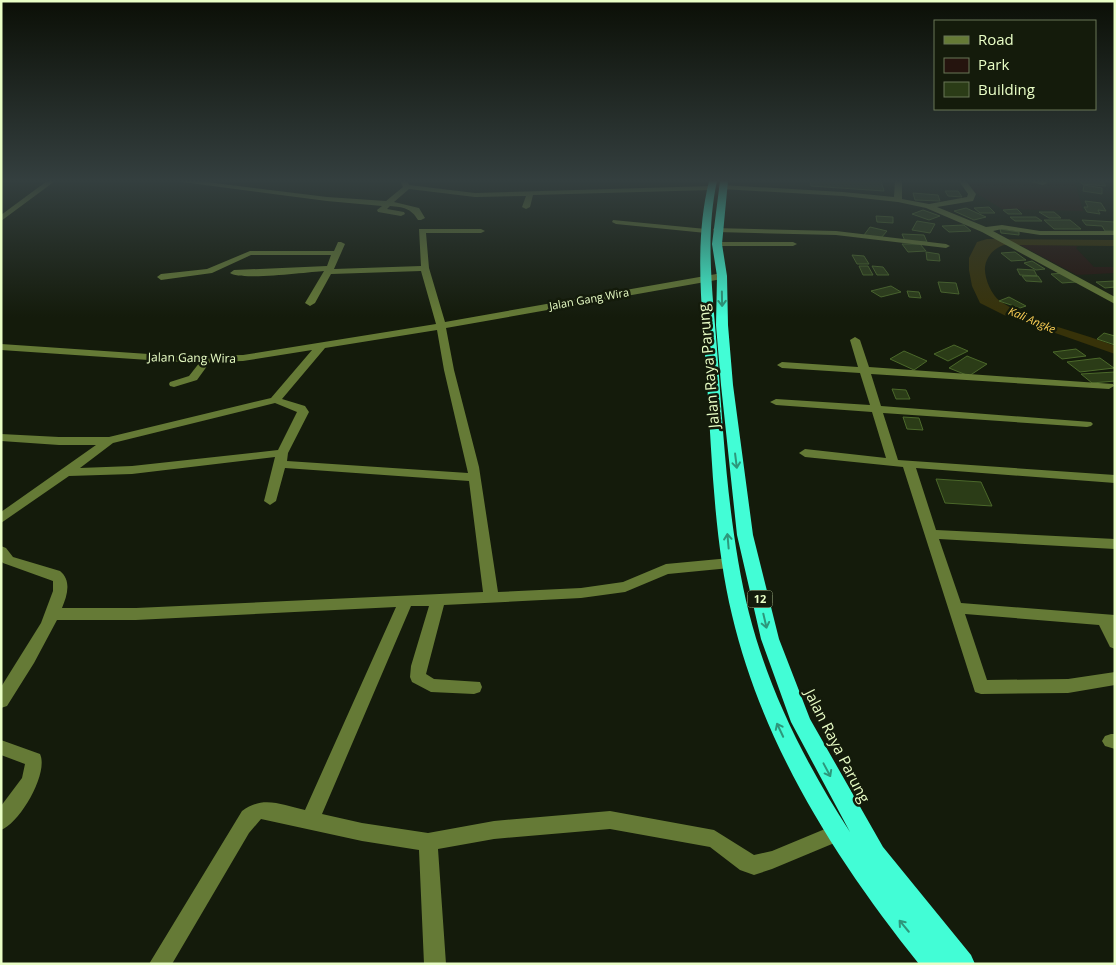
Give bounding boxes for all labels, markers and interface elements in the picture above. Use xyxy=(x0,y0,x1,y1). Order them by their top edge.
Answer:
legend xyxy=(934,20,1096,110)
text: Road xyxy=(978,29,1014,49)
text: Park xyxy=(978,54,1009,74)
text: Building xyxy=(978,79,1035,99)
street label: Jalan Gang Wira xyxy=(547,284,630,313)
one-way arrow xyxy=(717,291,727,307)
street label: Jalan Raya Parung xyxy=(693,303,724,431)
water label: Kali Angke xyxy=(1006,303,1059,336)
street label: Jalan Gang Wira xyxy=(147,348,236,367)
one-way arrow xyxy=(731,453,741,469)
one-way arrow xyxy=(723,533,733,549)
road number: 12 xyxy=(748,590,772,608)
one-way arrow xyxy=(761,612,770,628)
street label: Jalan Raya Parung xyxy=(800,684,875,806)
one-way arrow xyxy=(775,723,785,738)
one-way arrow xyxy=(822,763,832,778)
one-way arrow xyxy=(899,920,910,933)

